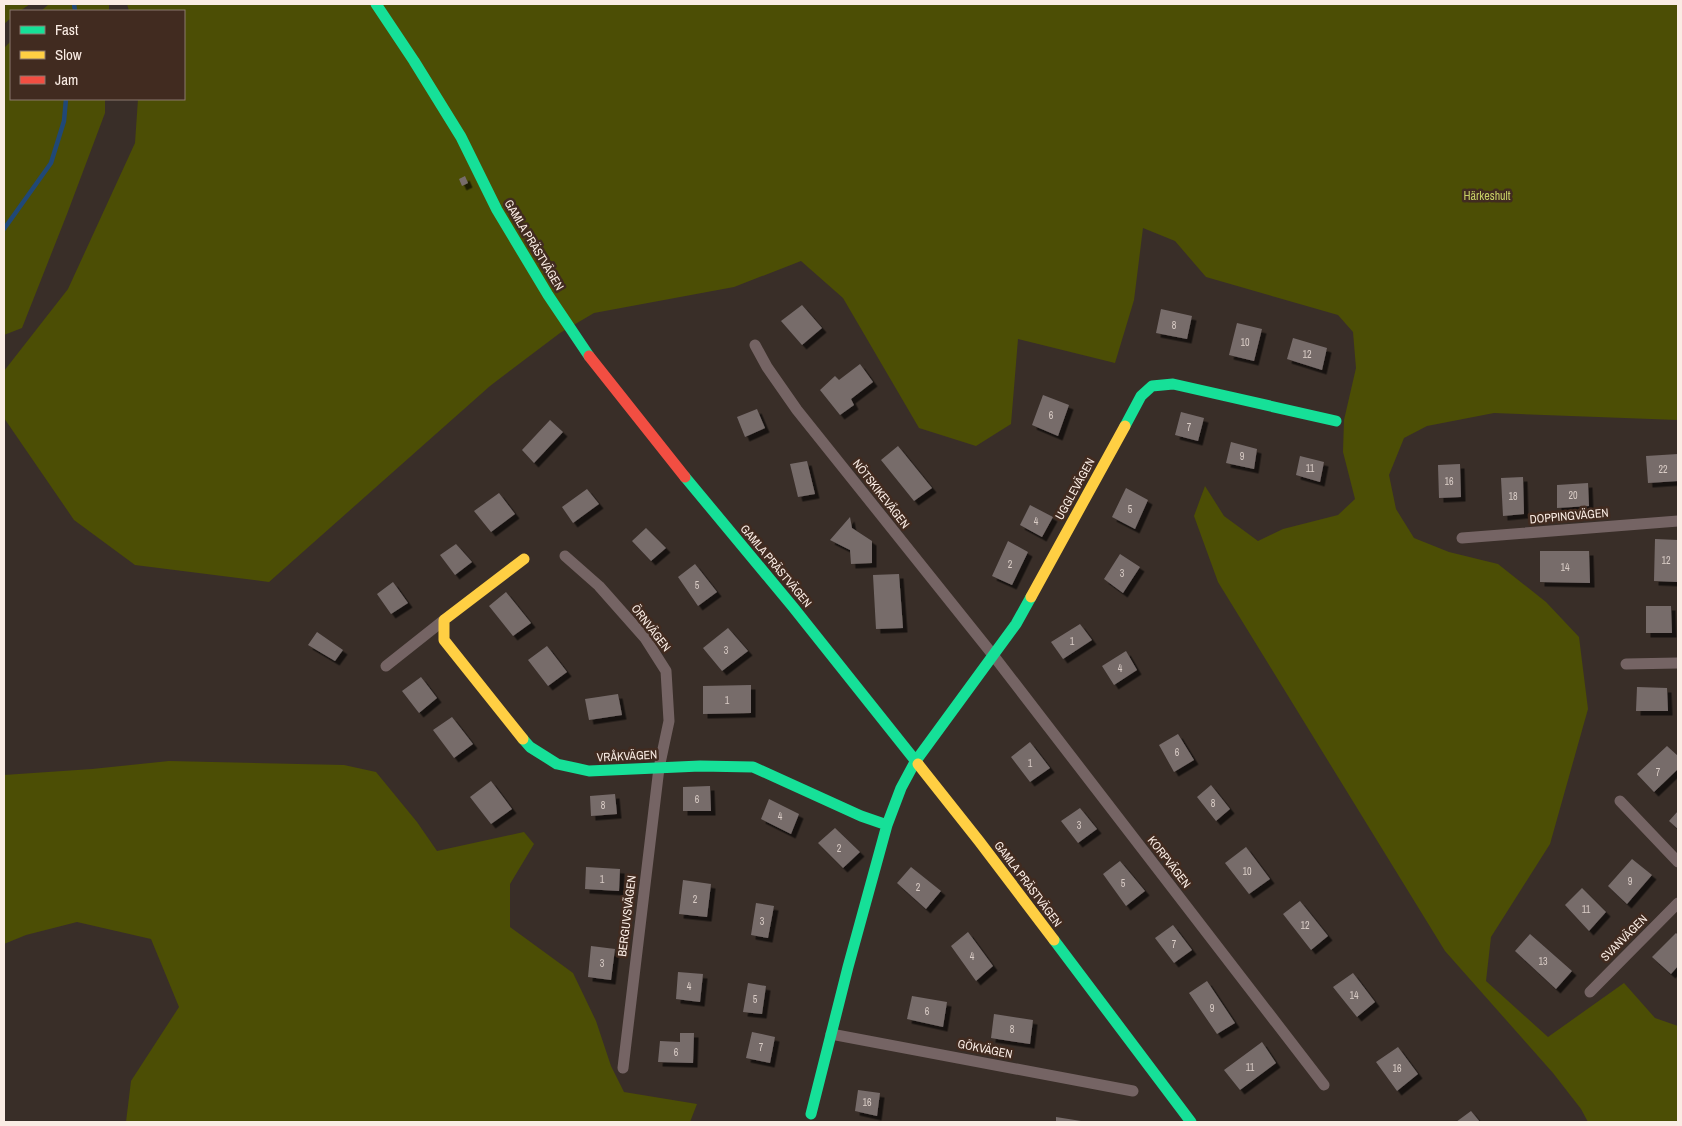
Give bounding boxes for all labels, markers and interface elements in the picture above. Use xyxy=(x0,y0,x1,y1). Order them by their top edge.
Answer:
legend xyxy=(10,10,185,100)
text: Fast xyxy=(55,19,79,40)
text: Slow xyxy=(55,44,82,65)
text: Jam xyxy=(55,69,78,90)
park label: Härkeshult xyxy=(1463,188,1511,204)
street label: GAMLA PRÄSTVÄGEN xyxy=(501,197,567,293)
house number: 8 xyxy=(1172,319,1177,332)
house number: 10 xyxy=(1240,336,1250,349)
house number: 12 xyxy=(1302,348,1312,361)
house number: 6 xyxy=(1049,409,1054,422)
house number: 7 xyxy=(1187,421,1192,434)
house number: 9 xyxy=(1240,450,1245,463)
street label: UGGLEVÄGEN xyxy=(1051,455,1099,523)
street label: NÖTSKIKEVÄGEN xyxy=(849,456,914,532)
house number: 11 xyxy=(1306,462,1315,475)
house number: 22 xyxy=(1658,463,1668,476)
house number: 16 xyxy=(1444,475,1454,488)
house number: 20 xyxy=(1568,489,1578,502)
house number: 18 xyxy=(1508,490,1518,503)
house number: 5 xyxy=(1128,503,1133,516)
street label: DOPPINGVÄGEN xyxy=(1529,505,1609,527)
house number: 4 xyxy=(1034,515,1039,528)
street label: GAMLA PRÄSTVÄGEN xyxy=(737,521,815,611)
house number: 12 xyxy=(1661,554,1671,567)
house number: 2 xyxy=(1008,558,1013,571)
house number: 14 xyxy=(1560,561,1570,574)
house number: 3 xyxy=(1120,567,1125,580)
house number: 5 xyxy=(695,579,700,592)
street label: ÖRNVÄGEN xyxy=(628,601,675,655)
house number: 1 xyxy=(1070,635,1075,648)
house number: 3 xyxy=(724,644,729,657)
house number: 4 xyxy=(1118,662,1123,675)
house number: 1 xyxy=(725,694,730,707)
street label: VRÅKVÄGEN xyxy=(596,746,658,766)
house number: 6 xyxy=(1175,746,1180,759)
house number: 1 xyxy=(1028,757,1033,770)
house number: 7 xyxy=(1656,766,1661,779)
house number: 6 xyxy=(695,793,700,806)
house number: 8 xyxy=(1211,797,1216,810)
house number: 8 xyxy=(601,799,606,812)
house number: 4 xyxy=(778,810,783,823)
house number: 3 xyxy=(1077,819,1082,832)
street label: KORPVÄGEN xyxy=(1144,833,1194,891)
street label: GAMLA PRÄSTVÄGEN xyxy=(991,838,1065,930)
house number: 2 xyxy=(837,842,842,855)
house number: 10 xyxy=(1242,865,1252,878)
house number: 1 xyxy=(600,873,605,886)
street label: BERGUVSVÄGEN xyxy=(614,874,640,958)
house number: 9 xyxy=(1628,875,1633,888)
house number: 5 xyxy=(1121,877,1126,890)
house number: 2 xyxy=(916,881,921,894)
house number: 2 xyxy=(693,893,698,906)
house number: 11 xyxy=(1582,903,1591,916)
street label: SVANVÄGEN xyxy=(1597,911,1651,965)
house number: 3 xyxy=(760,915,765,928)
house number: 12 xyxy=(1300,919,1310,932)
house number: 7 xyxy=(1172,938,1177,951)
house number: 4 xyxy=(970,950,975,963)
house number: 13 xyxy=(1538,955,1548,968)
house number: 3 xyxy=(600,957,605,970)
house number: 4 xyxy=(687,980,692,993)
house number: 14 xyxy=(1349,989,1359,1002)
house number: 5 xyxy=(753,993,758,1006)
house number: 9 xyxy=(1210,1002,1215,1015)
house number: 6 xyxy=(925,1005,930,1018)
house number: 8 xyxy=(1010,1023,1015,1036)
street label: GÖKVÄGEN xyxy=(956,1035,1014,1062)
house number: 7 xyxy=(759,1041,764,1054)
house number: 6 xyxy=(674,1046,679,1059)
house number: 11 xyxy=(1246,1061,1255,1074)
house number: 16 xyxy=(1392,1062,1402,1075)
house number: 16 xyxy=(862,1096,872,1109)

